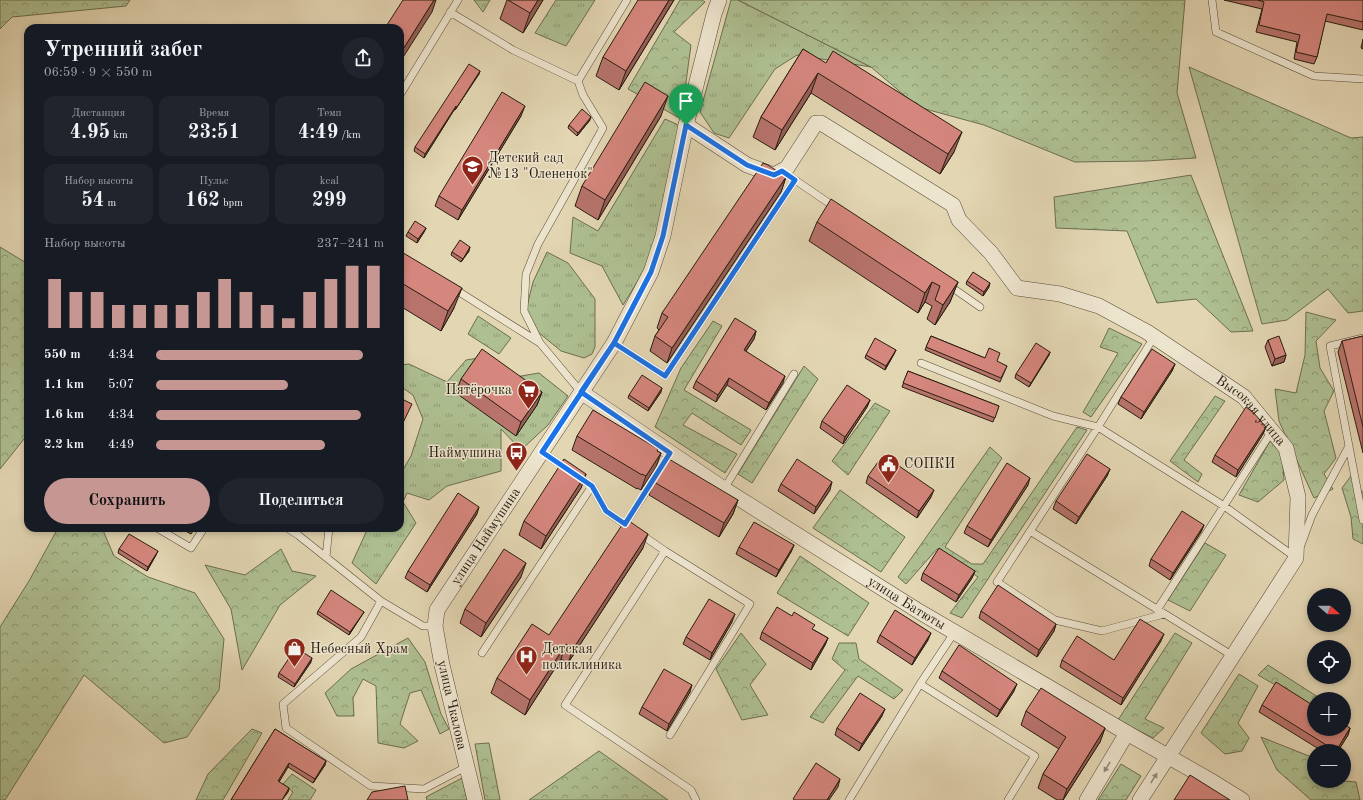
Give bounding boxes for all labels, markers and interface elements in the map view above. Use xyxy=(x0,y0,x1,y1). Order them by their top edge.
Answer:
button: share xyxy=(342,37,384,79)
text: Утренний забег xyxy=(44,39,202,61)
text: 06:59 · 9 × 550 m xyxy=(44,66,152,79)
pin xyxy=(669,84,703,125)
icon: arrive xyxy=(675,90,697,112)
text: Дистанция xyxy=(72,108,125,119)
text: Время xyxy=(199,108,229,119)
text: Темп xyxy=(317,108,342,119)
text: 4.95 xyxy=(70,123,110,143)
text: 23:51 xyxy=(188,123,240,143)
text: 4:49 xyxy=(298,123,338,143)
text: km xyxy=(110,130,128,141)
text: /km xyxy=(338,130,361,141)
place label: Детский сад №13 "Олененок" xyxy=(488,151,593,181)
school or university icon: Детский сад №13 "Олененок" xyxy=(460,153,486,186)
text: Набор высоты xyxy=(64,176,133,187)
text: Пульс xyxy=(199,176,229,187)
text: kcal xyxy=(320,176,339,187)
text: 54 xyxy=(81,191,104,211)
text: 162 xyxy=(185,191,220,211)
text: 299 xyxy=(312,191,347,211)
text: m xyxy=(104,198,116,209)
text: bpm xyxy=(220,198,243,209)
text: Набор высоты xyxy=(44,237,126,250)
text: 237–241 m xyxy=(317,237,384,250)
text: 550 m xyxy=(44,348,81,361)
text: 4:34 xyxy=(108,348,134,361)
street label: Высокая улица xyxy=(1213,373,1288,448)
supermarket icon: Пятёрочка xyxy=(515,377,541,410)
text: 1.1 km xyxy=(44,378,84,391)
text: 5:07 xyxy=(108,378,134,391)
place label: Пятёрочка xyxy=(446,383,512,397)
text: 1.6 km xyxy=(44,408,84,421)
text: 4:34 xyxy=(108,408,134,421)
text: 2.2 km xyxy=(44,438,84,451)
text: 4:49 xyxy=(108,438,134,451)
bus stop icon: Наймушина xyxy=(504,440,530,473)
place label: Наймушина xyxy=(428,446,502,460)
public building icon: СОПКИ xyxy=(876,451,902,484)
place label: СОПКИ xyxy=(904,457,955,471)
button: Сохранить xyxy=(44,478,210,524)
button: Поделиться xyxy=(218,478,384,524)
street label: улица Наймушина xyxy=(449,485,523,588)
street label: улица Батюты xyxy=(865,574,948,632)
north arrow xyxy=(1307,588,1351,632)
map controls xyxy=(1307,588,1351,788)
shop icon: Небесный Храм xyxy=(281,636,307,669)
button: locate xyxy=(1307,640,1351,684)
place label: Небесный Храм xyxy=(310,642,408,656)
place label: Детская поликлиника xyxy=(542,642,622,672)
hospital icon: Детская поликлиника xyxy=(513,644,539,677)
street label: улица Чкалова xyxy=(435,659,469,751)
button: + xyxy=(1307,692,1351,736)
button: − xyxy=(1307,744,1351,788)
one-way arrow xyxy=(1104,761,1111,773)
one-way arrow xyxy=(1150,773,1158,783)

